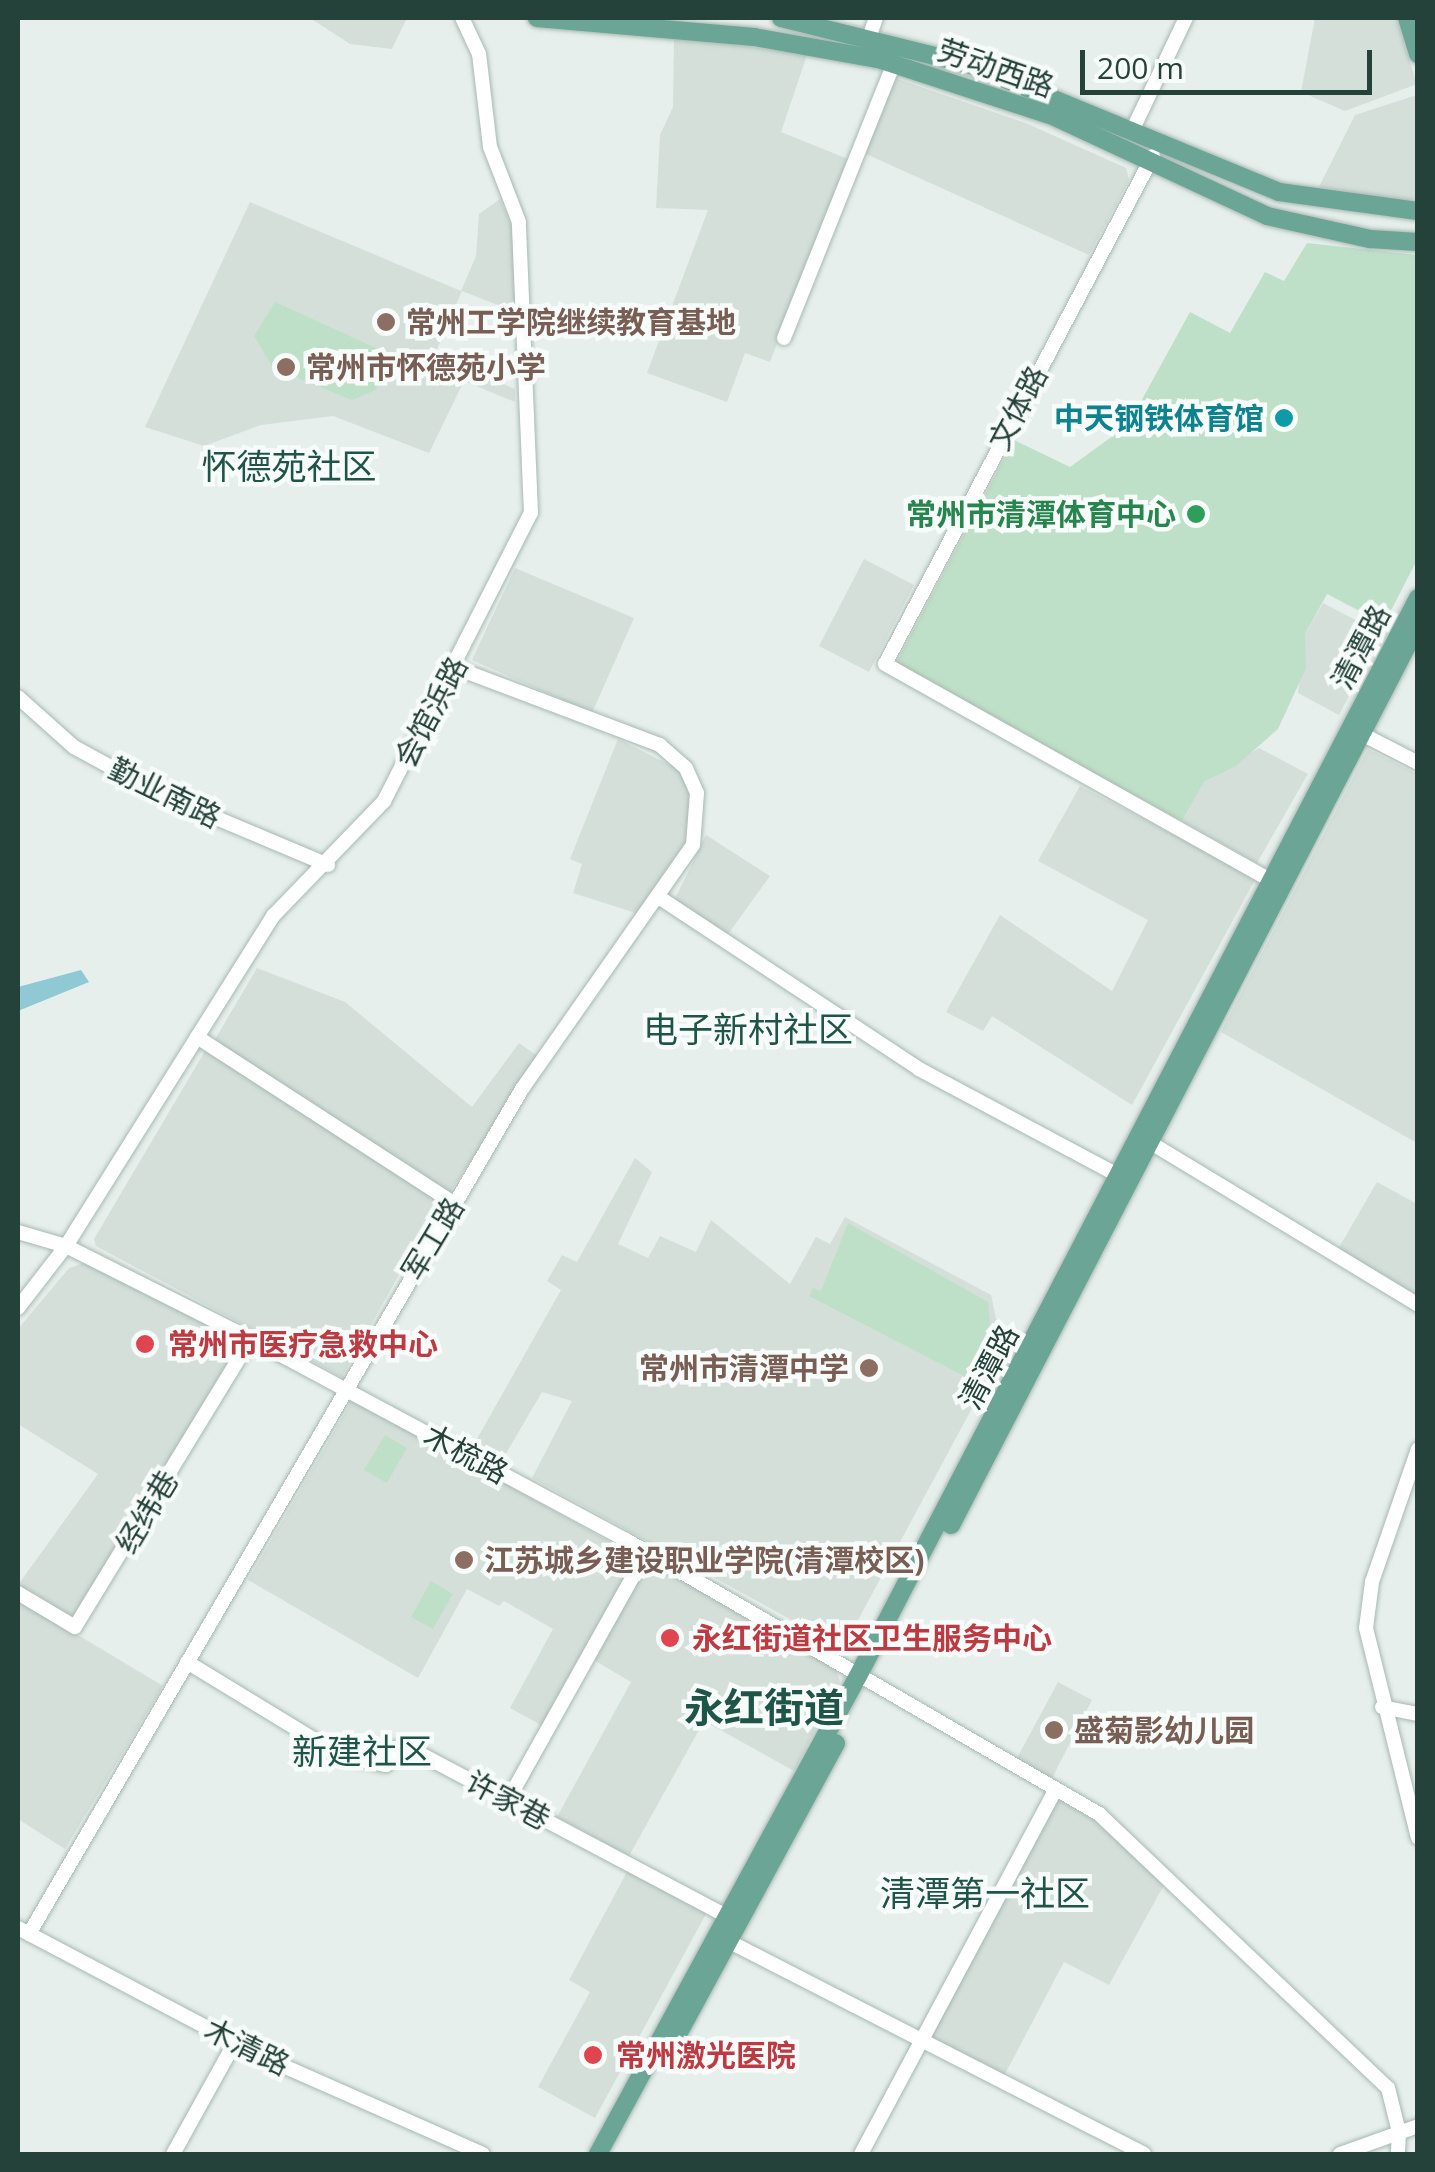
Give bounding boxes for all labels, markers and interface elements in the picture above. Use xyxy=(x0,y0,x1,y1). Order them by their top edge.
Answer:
scale bar xyxy=(1085,30,1378,92)
street label: 劳动西路 xyxy=(933,31,1059,105)
text: 200 m xyxy=(1097,47,1184,88)
place label: 常州工学院继续教育基地 xyxy=(406,304,736,340)
marker: 常州工学院继续教育基地 xyxy=(375,311,397,333)
place label: 常州市怀德苑小学 xyxy=(306,349,546,385)
marker: 常州市怀德苑小学 xyxy=(275,356,297,378)
street label: 文体路 xyxy=(981,360,1055,456)
place label: 中天钢铁体育馆 xyxy=(1054,400,1264,436)
marker: 中天钢铁体育馆 xyxy=(1273,407,1295,429)
district label: 怀德苑社区 xyxy=(202,445,376,487)
place label: 常州市清潭体育中心 xyxy=(906,496,1176,532)
marker: 常州市清潭体育中心 xyxy=(1185,503,1207,525)
street label: 清潭路 xyxy=(1324,599,1398,695)
street label: 会馆浜路 xyxy=(387,651,475,773)
street label: 勤业南路 xyxy=(103,751,227,835)
district label: 电子新村社区 xyxy=(643,1008,853,1050)
street label: 军工路 xyxy=(394,1191,472,1287)
street label: 清潭路 xyxy=(952,1319,1026,1415)
place label: 常州市医疗急救中心 xyxy=(168,1326,438,1362)
marker: 常州市医疗急救中心 xyxy=(132,1331,158,1357)
place label: 常州市清潭中学 xyxy=(639,1350,849,1386)
marker: 常州市清潭中学 xyxy=(858,1357,880,1379)
street label: 木梳路 xyxy=(418,1417,514,1491)
street label: 经纬巷 xyxy=(108,1464,186,1560)
place label: 江苏城乡建设职业学院(清潭校区) xyxy=(484,1542,924,1578)
marker: 江苏城乡建设职业学院(清潭校区) xyxy=(453,1549,475,1571)
place label: 永红街道社区卫生服务中心 xyxy=(692,1620,1052,1656)
marker: 永红街道社区卫生服务中心 xyxy=(657,1625,683,1651)
district label: 永红街道 xyxy=(684,1683,844,1731)
place label: 盛菊影幼儿园 xyxy=(1074,1712,1254,1748)
marker: 盛菊影幼儿园 xyxy=(1043,1719,1065,1741)
district label: 新建社区 xyxy=(292,1730,432,1772)
street label: 许家巷 xyxy=(460,1763,556,1837)
district label: 清潭第一社区 xyxy=(880,1872,1090,1914)
street label: 木清路 xyxy=(199,2011,295,2083)
place label: 常州激光医院 xyxy=(616,2037,796,2073)
marker: 常州激光医院 xyxy=(580,2042,606,2068)

